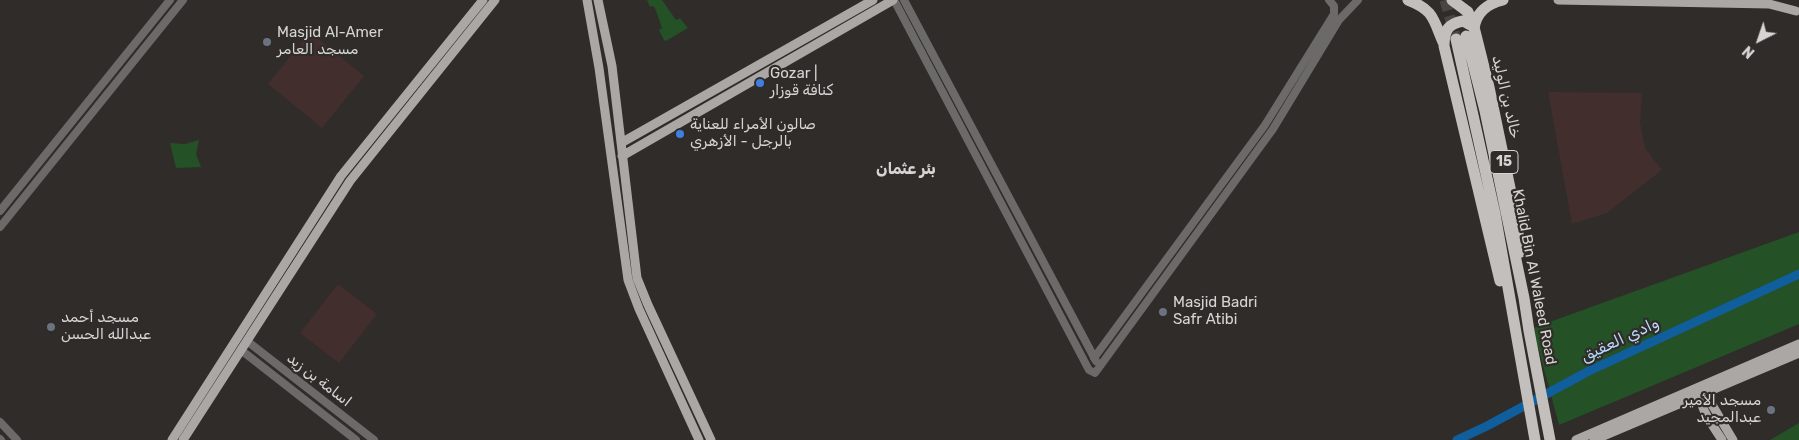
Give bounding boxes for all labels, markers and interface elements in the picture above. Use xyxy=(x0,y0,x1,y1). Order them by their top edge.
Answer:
north arrow xyxy=(1734,15,1784,65)
place label: Masjid Al-Amer مسجد العامر xyxy=(277,24,383,59)
marker: Masjid Al-Amer مسجد العامر xyxy=(261,36,273,48)
text: N xyxy=(1739,42,1758,61)
street label: خالد بن الوليد xyxy=(1488,54,1524,140)
place label: Gozar | كنافة قوزار xyxy=(770,65,833,100)
marker: Gozar | كنافة قوزار xyxy=(754,77,766,89)
place label: صالون الأمراء للعناية بالرجل - الأزهري xyxy=(690,116,816,151)
marker: صالون الأمراء للعناية بالرجل - الأزهري xyxy=(674,128,686,140)
road number: 15 xyxy=(1490,150,1518,173)
district label: بئر عثمان xyxy=(876,159,936,179)
street label: Khalid Bin Al Waleed Road xyxy=(1508,188,1560,366)
place label: Masjid Badri Safr Atibi xyxy=(1173,294,1257,329)
marker: Masjid Badri Safr Atibi xyxy=(1157,306,1169,318)
place label: مسجد أحمد عبدالله الحسن xyxy=(61,309,151,344)
water label: وادي العقيق xyxy=(1578,314,1662,366)
marker: مسجد أحمد عبدالله الحسن xyxy=(45,321,57,333)
street label: اسامة بن زید xyxy=(283,349,355,411)
place label: مسجد الأمير عبدالمجيد xyxy=(1683,392,1761,427)
marker: مسجد الأمير عبدالمجيد xyxy=(1765,404,1777,416)

